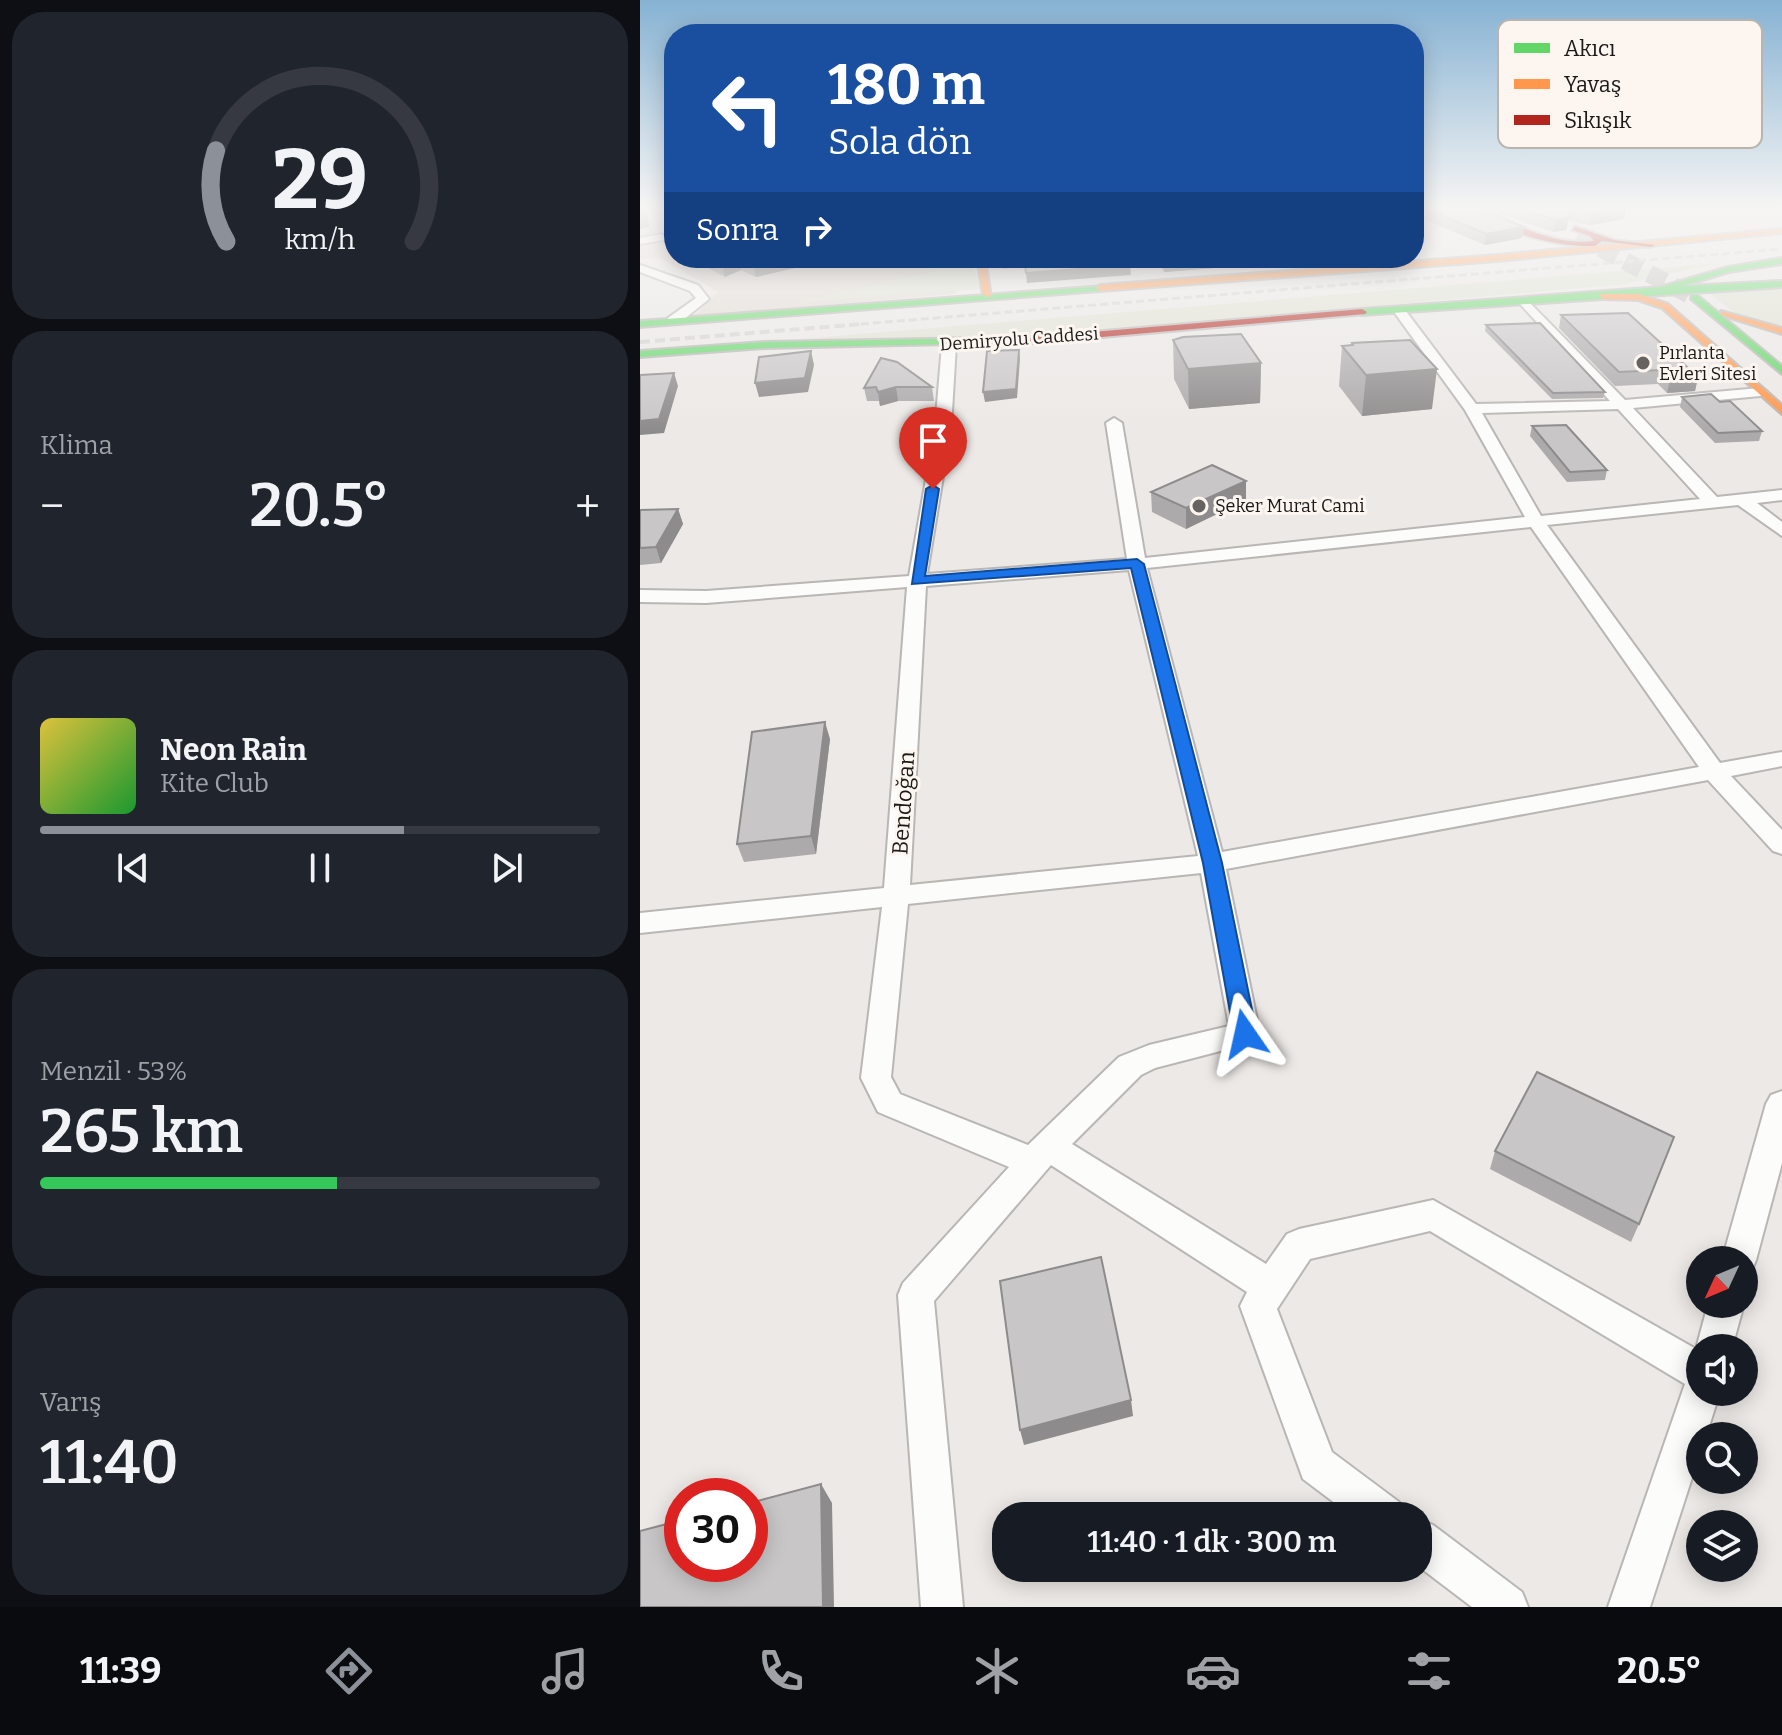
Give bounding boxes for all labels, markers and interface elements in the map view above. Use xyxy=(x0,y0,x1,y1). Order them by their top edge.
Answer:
legend xyxy=(1498,20,1762,148)
text: Akıcı xyxy=(1564,35,1616,62)
text: 180 m xyxy=(828,52,985,119)
icon: left xyxy=(696,56,800,160)
text: Yavaş xyxy=(1564,71,1622,98)
text: Sıkışık xyxy=(1564,107,1632,134)
text: Sola dön xyxy=(828,120,971,164)
text: 29 xyxy=(272,129,368,229)
icon: right xyxy=(795,208,839,252)
text: Sonra xyxy=(696,212,779,248)
text: km/h xyxy=(285,222,356,257)
street label: Demiryolu Caddesi xyxy=(939,322,1099,356)
place label: Pırlanta Evleri Sitesi xyxy=(1659,342,1756,385)
marker: Pırlanta Evleri Sitesi xyxy=(1634,354,1652,372)
pin xyxy=(899,407,967,489)
icon: arrive xyxy=(911,419,955,463)
text: Klima xyxy=(40,430,113,461)
text: 20.5° xyxy=(249,470,390,542)
text: − xyxy=(40,480,64,533)
text: + xyxy=(575,480,600,533)
place label: Şeker Murat Cami xyxy=(1215,495,1365,517)
marker: Şeker Murat Cami xyxy=(1190,497,1208,515)
text: Neon Rain xyxy=(160,732,307,768)
street label: Bendoğan xyxy=(886,750,921,856)
text: Kite Club xyxy=(160,768,269,799)
icon: previous xyxy=(111,846,155,890)
icon: pause xyxy=(298,846,342,890)
icon: next xyxy=(485,846,529,890)
position arrow xyxy=(1203,992,1287,1076)
text: Menzil · 53% xyxy=(40,1056,187,1087)
text: 265 km xyxy=(40,1096,243,1168)
north arrow xyxy=(1686,1246,1758,1318)
map controls xyxy=(1686,1246,1758,1582)
button: sound xyxy=(1686,1334,1758,1406)
text: Varış xyxy=(40,1387,102,1418)
button: search xyxy=(1686,1422,1758,1494)
text: 11:40 xyxy=(40,1427,179,1499)
speed limit sign: 30 xyxy=(664,1478,768,1582)
button: layers xyxy=(1686,1510,1758,1582)
text: 11:40 · 1 dk · 300 m xyxy=(1088,1524,1336,1560)
icon: directions xyxy=(321,1643,377,1699)
icon: music xyxy=(537,1643,593,1699)
icon: phone xyxy=(753,1643,809,1699)
icon: climate xyxy=(969,1643,1025,1699)
icon: car xyxy=(1185,1643,1241,1699)
icon: filters xyxy=(1401,1643,1457,1699)
text: 11:39 xyxy=(80,1649,161,1693)
text: 20.5° xyxy=(1617,1649,1702,1693)

